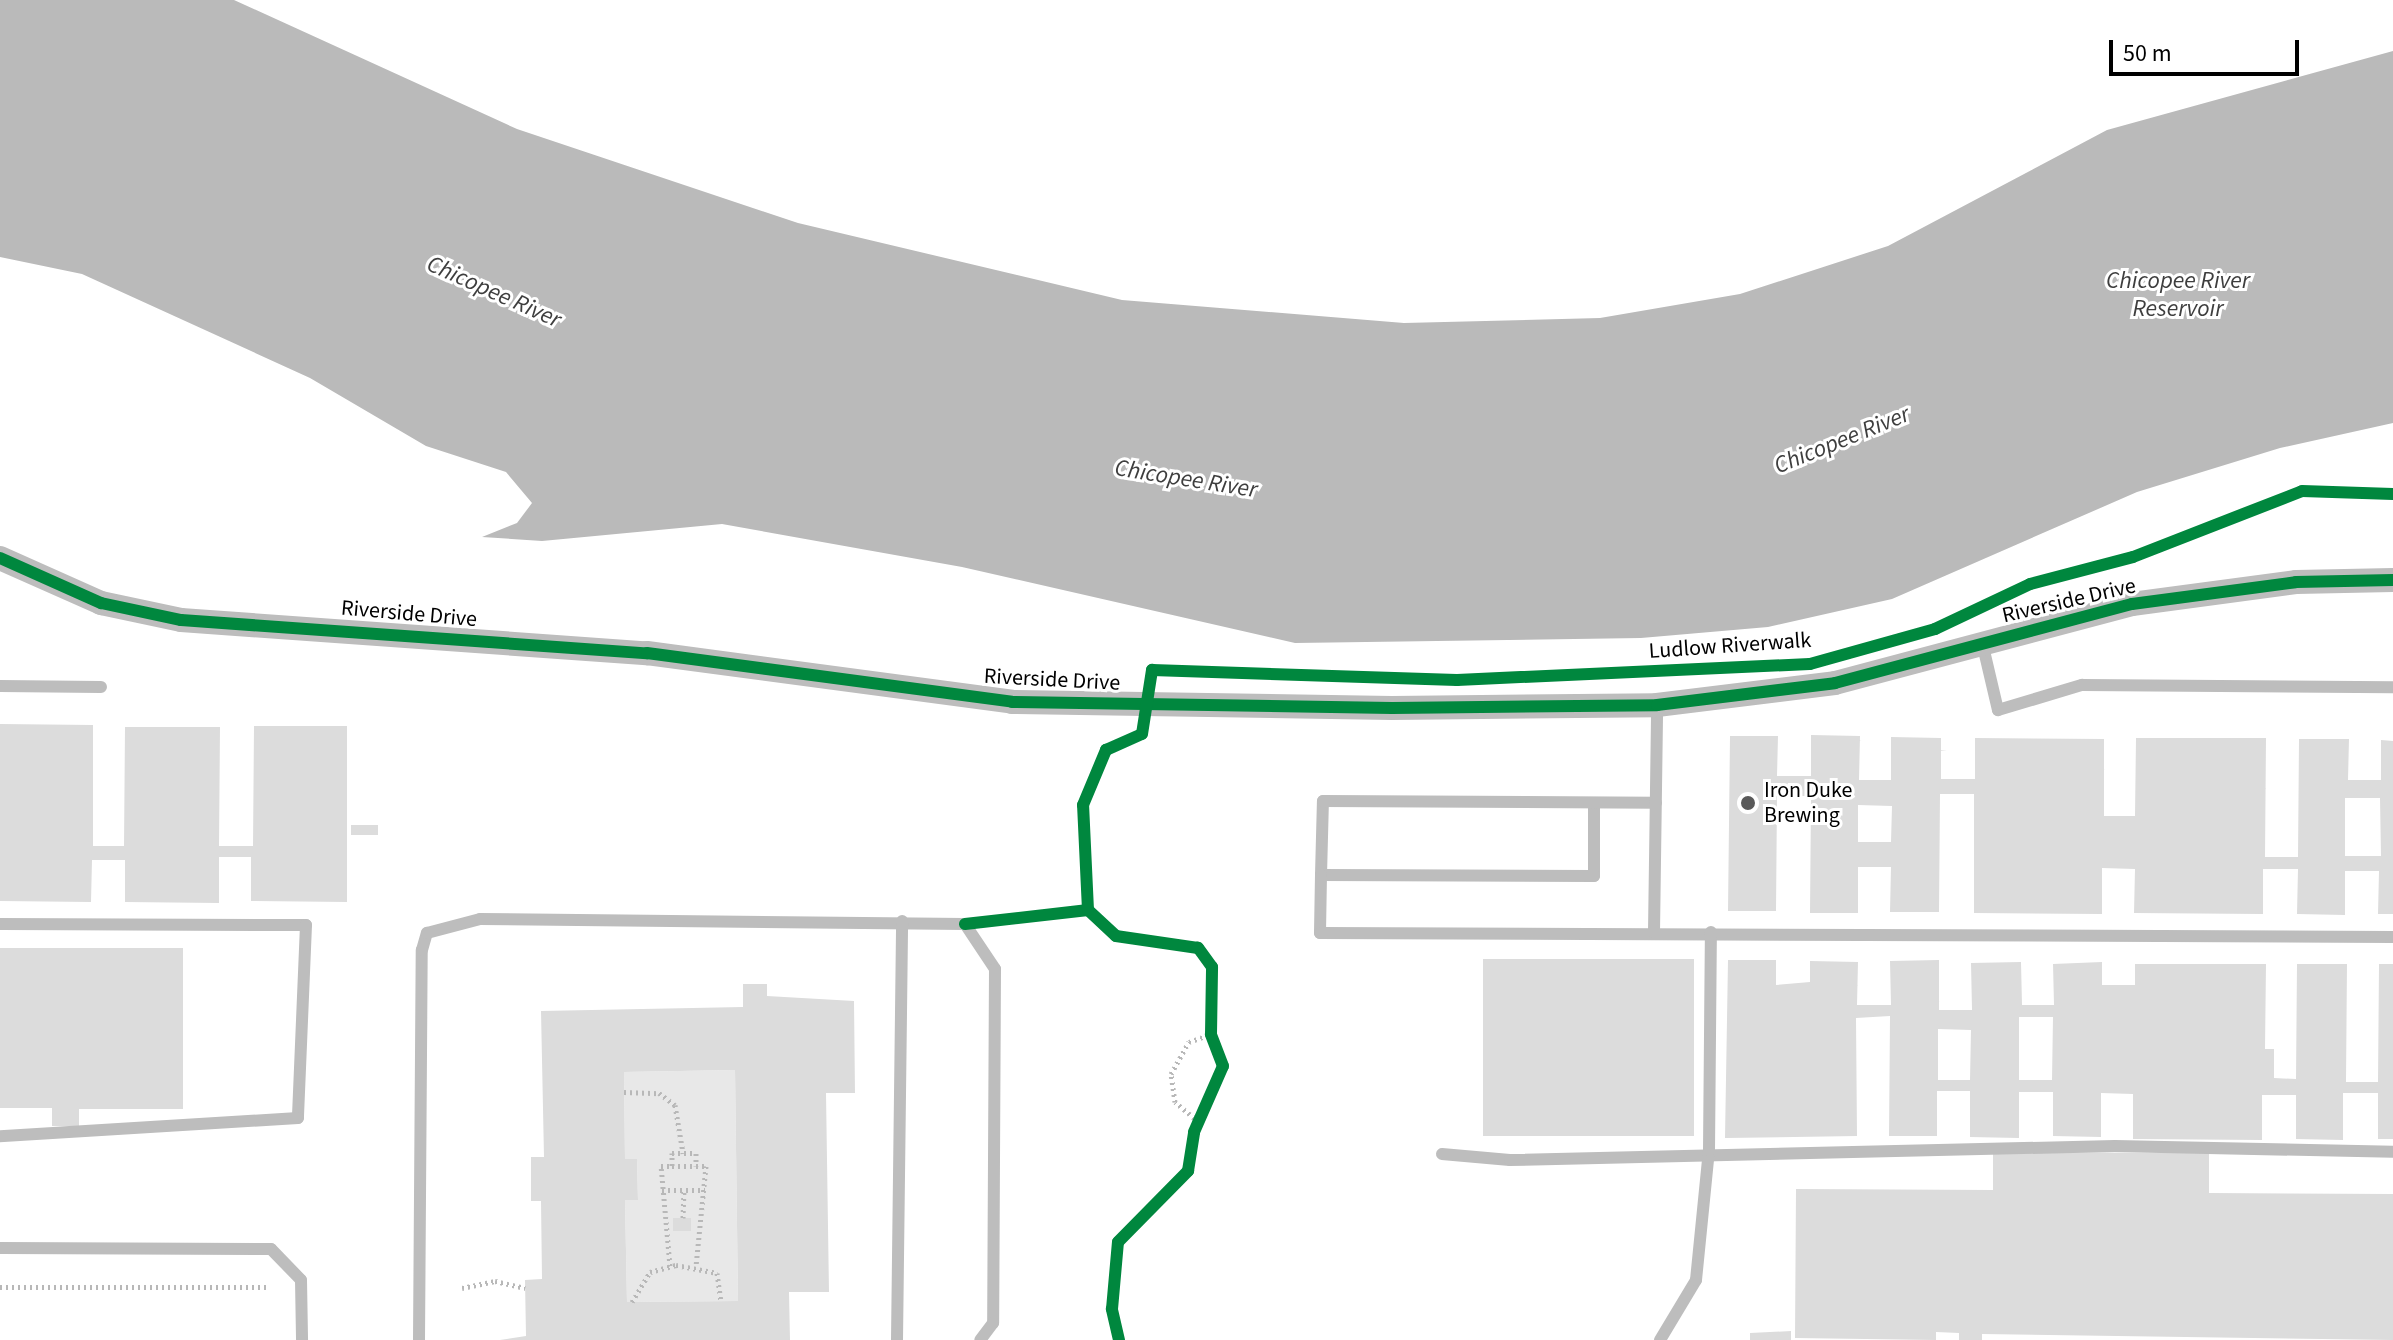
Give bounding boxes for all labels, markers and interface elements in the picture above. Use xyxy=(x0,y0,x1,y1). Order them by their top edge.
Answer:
scale bar xyxy=(2113,24,2303,74)
text: 50 m xyxy=(2123,36,2172,71)
water label: Chicopee River xyxy=(422,250,566,334)
water label: Chicopee River Reservoir xyxy=(2106,267,2250,323)
water label: Chicopee River xyxy=(1770,400,1914,480)
water label: Chicopee River xyxy=(1113,454,1259,504)
street label: Riverside Drive xyxy=(2000,573,2138,629)
street label: Riverside Drive xyxy=(340,595,478,633)
street label: Ludlow Riverwalk xyxy=(1648,627,1812,665)
street label: Riverside Drive xyxy=(983,663,1121,697)
place label: Iron Duke Brewing xyxy=(1764,777,1852,828)
marker: Iron Duke Brewing xyxy=(1739,794,1757,812)

